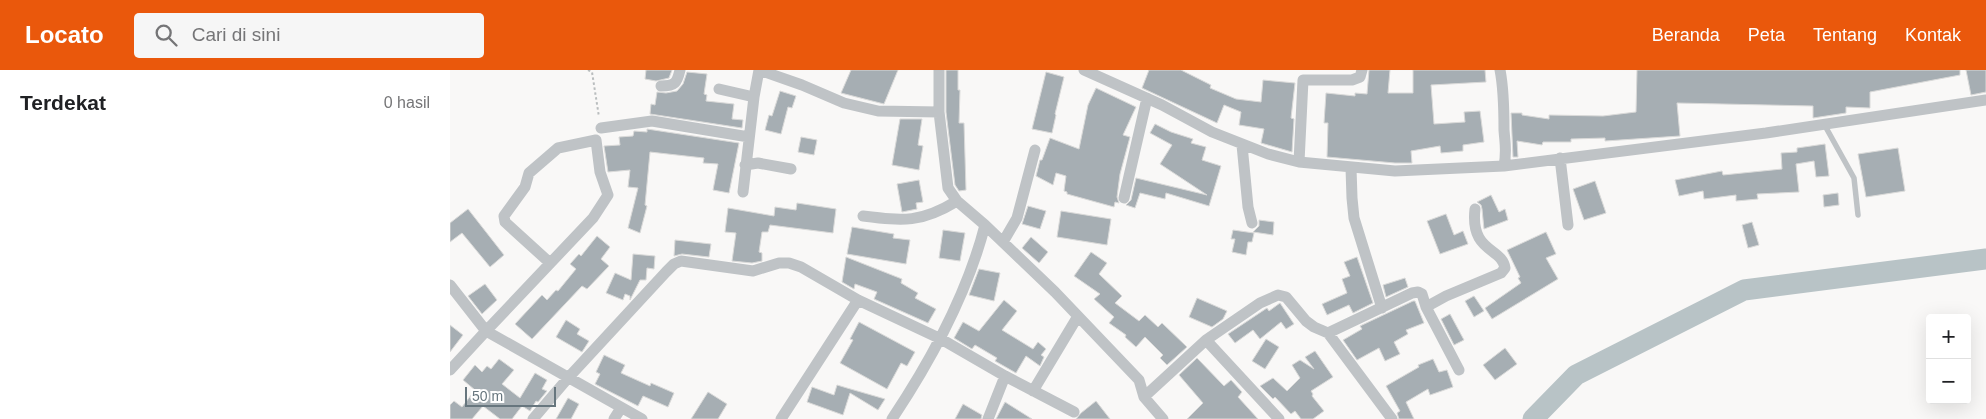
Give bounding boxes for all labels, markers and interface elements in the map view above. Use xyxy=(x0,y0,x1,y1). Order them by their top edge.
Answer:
search box xyxy=(134,13,484,58)
text: Locato xyxy=(25,21,104,48)
icon: search xyxy=(152,21,180,49)
text: Cari di sini xyxy=(192,24,280,45)
text: Beranda xyxy=(1652,25,1720,45)
text: Peta xyxy=(1748,25,1785,45)
text: Tentang xyxy=(1813,25,1877,45)
text: Kontak xyxy=(1905,25,1961,45)
text: Terdekat xyxy=(20,91,106,114)
text: 0 hasil xyxy=(384,94,430,111)
map controls xyxy=(1926,314,1971,404)
button: + xyxy=(1926,314,1971,359)
button: − xyxy=(1926,359,1971,404)
scale bar xyxy=(465,384,556,407)
text: 50 m xyxy=(472,388,503,404)

